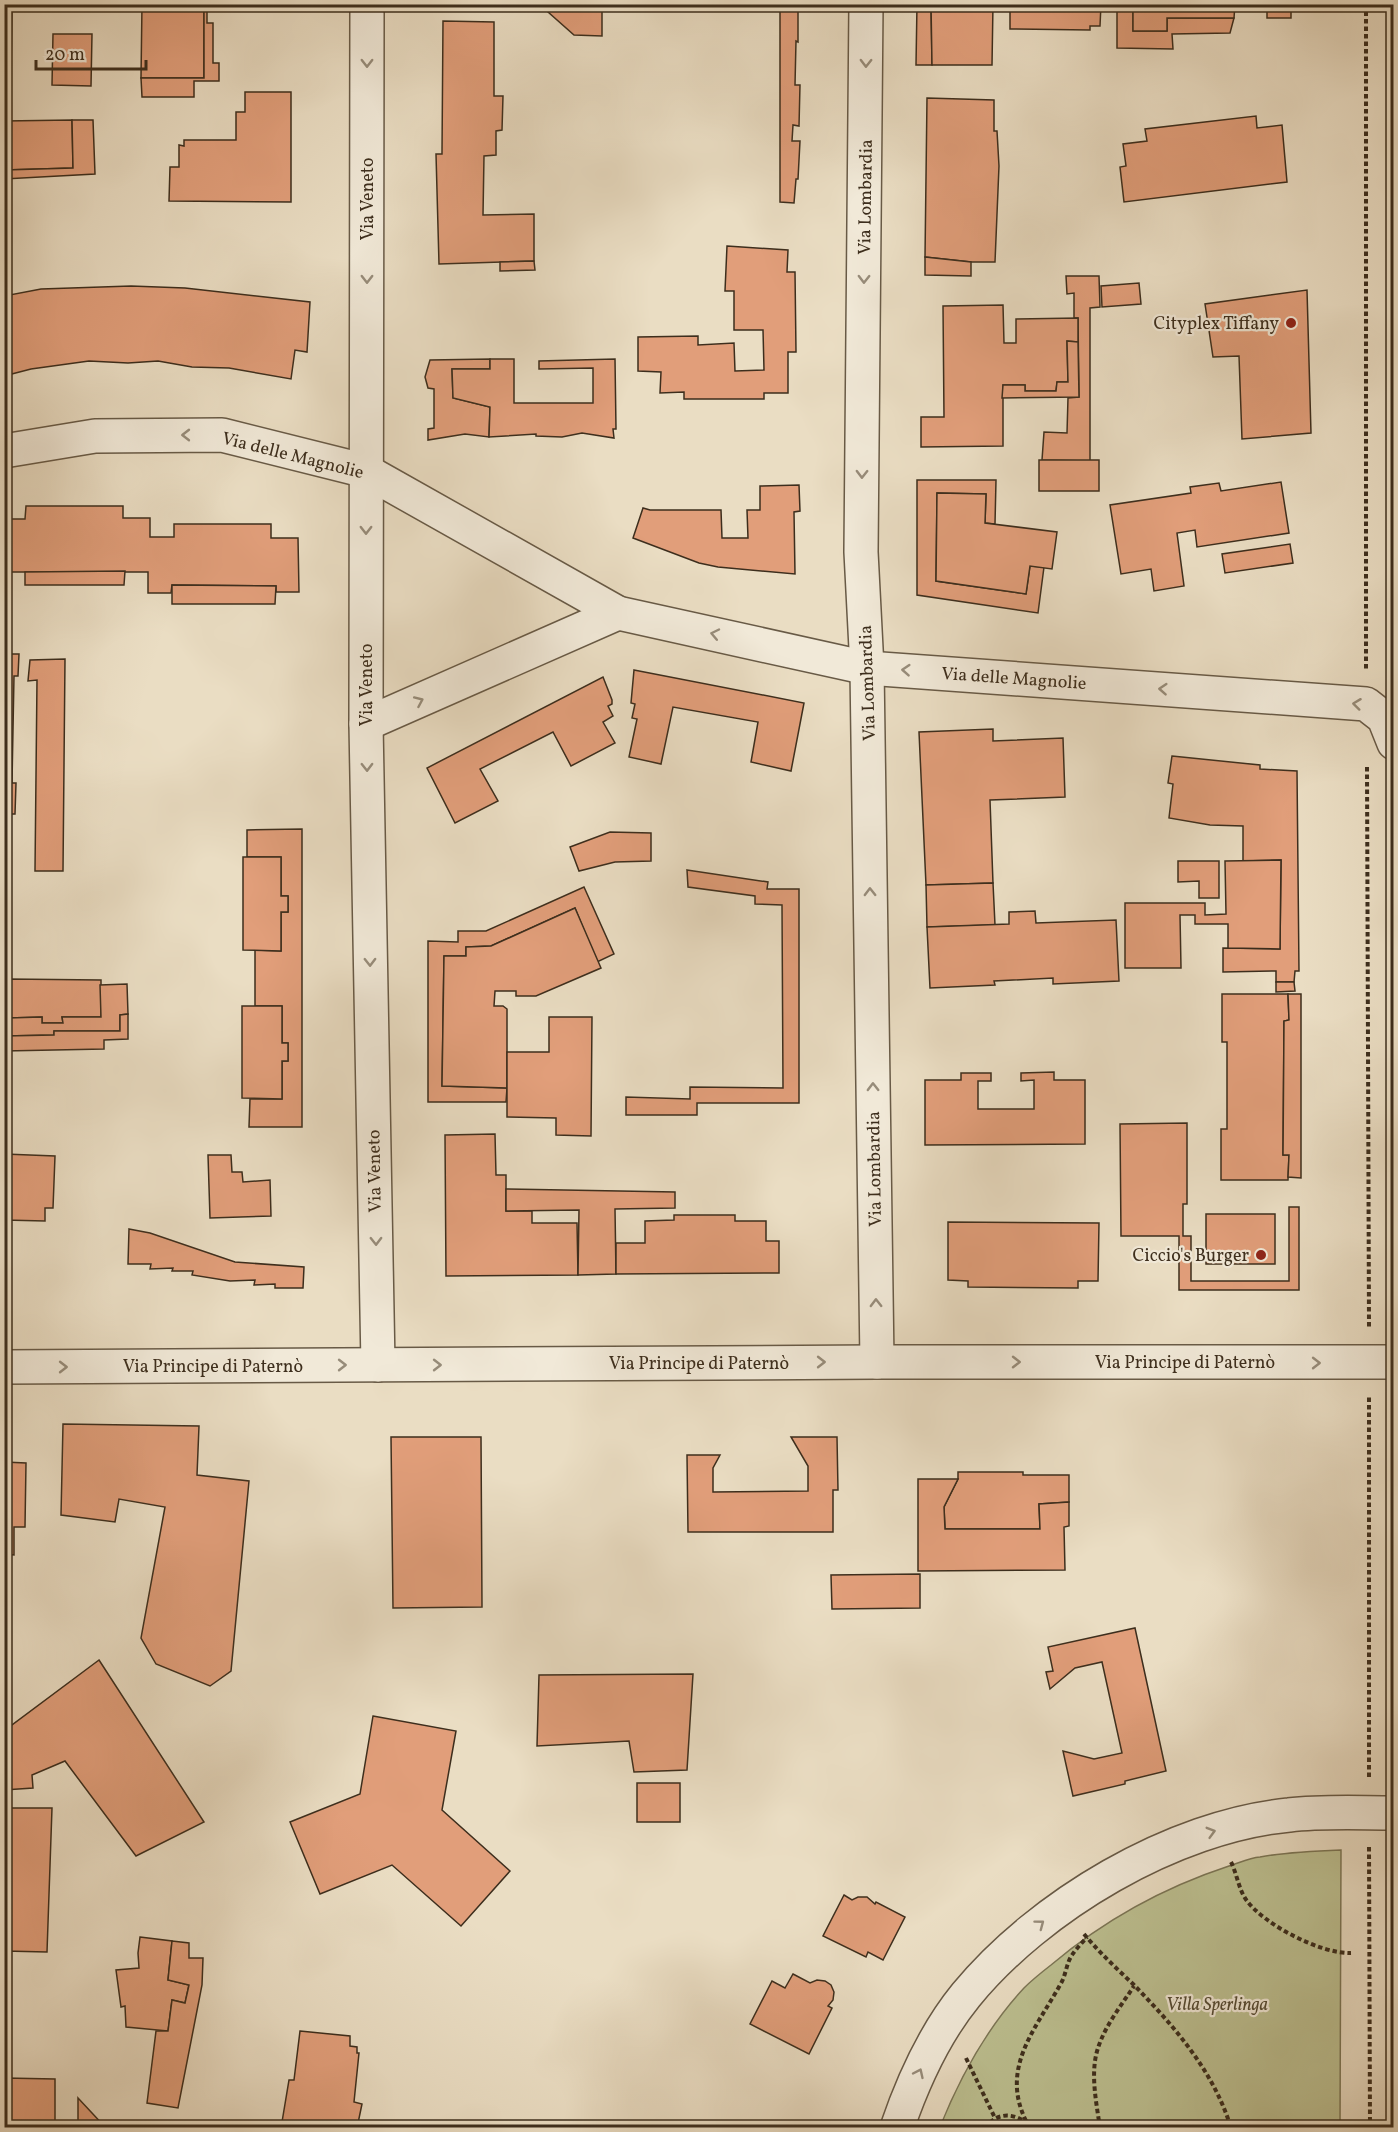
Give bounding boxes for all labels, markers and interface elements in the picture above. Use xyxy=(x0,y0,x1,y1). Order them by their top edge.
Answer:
scale bar xyxy=(36,33,146,71)
text: 20 m xyxy=(45,43,85,68)
one-way arrow xyxy=(361,58,373,67)
one-way arrow xyxy=(860,58,872,67)
street label: Via Lombardia xyxy=(853,139,880,255)
street label: Via Veneto xyxy=(356,157,381,241)
one-way arrow xyxy=(361,274,373,283)
one-way arrow xyxy=(858,274,870,283)
place label: Cityplex Tiffany xyxy=(1154,312,1279,337)
marker: Cityplex Tiffany xyxy=(1284,316,1298,330)
street label: Via delle Magnolie xyxy=(219,427,366,486)
one-way arrow xyxy=(182,429,191,442)
one-way arrow xyxy=(856,469,868,478)
one-way arrow xyxy=(360,525,372,534)
street label: Via Lombardia xyxy=(854,625,883,741)
one-way arrow xyxy=(710,628,720,641)
street label: Via Veneto xyxy=(355,643,380,727)
street label: Via delle Magnolie xyxy=(940,662,1087,697)
one-way arrow xyxy=(901,664,910,677)
one-way arrow xyxy=(1159,683,1168,696)
one-way arrow xyxy=(413,696,424,708)
one-way arrow xyxy=(1353,698,1362,710)
one-way arrow xyxy=(361,762,373,771)
one-way arrow xyxy=(864,888,876,897)
one-way arrow xyxy=(364,957,377,966)
one-way arrow xyxy=(867,1083,879,1092)
street label: Via Lombardia xyxy=(862,1111,889,1227)
street label: Via Veneto xyxy=(362,1129,389,1213)
one-way arrow xyxy=(370,1236,382,1245)
place label: Ciccio's Burger xyxy=(1133,1244,1249,1269)
marker: Ciccio's Burger xyxy=(1254,1248,1268,1262)
one-way arrow xyxy=(870,1299,882,1308)
street label: Via Principe di Paternò xyxy=(1095,1351,1275,1376)
street label: Via Principe di Paternò xyxy=(609,1352,789,1377)
street label: Via Principe di Paternò xyxy=(123,1355,303,1380)
one-way arrow xyxy=(816,1356,825,1368)
one-way arrow xyxy=(1011,1356,1020,1368)
one-way arrow xyxy=(1311,1357,1320,1369)
one-way arrow xyxy=(337,1359,346,1371)
one-way arrow xyxy=(432,1359,441,1371)
one-way arrow xyxy=(58,1361,67,1373)
one-way arrow xyxy=(1205,1827,1216,1839)
one-way arrow xyxy=(1034,1920,1045,1931)
park label: Villa Sperlinga xyxy=(1166,1993,1268,2018)
one-way arrow xyxy=(912,2069,924,2080)

